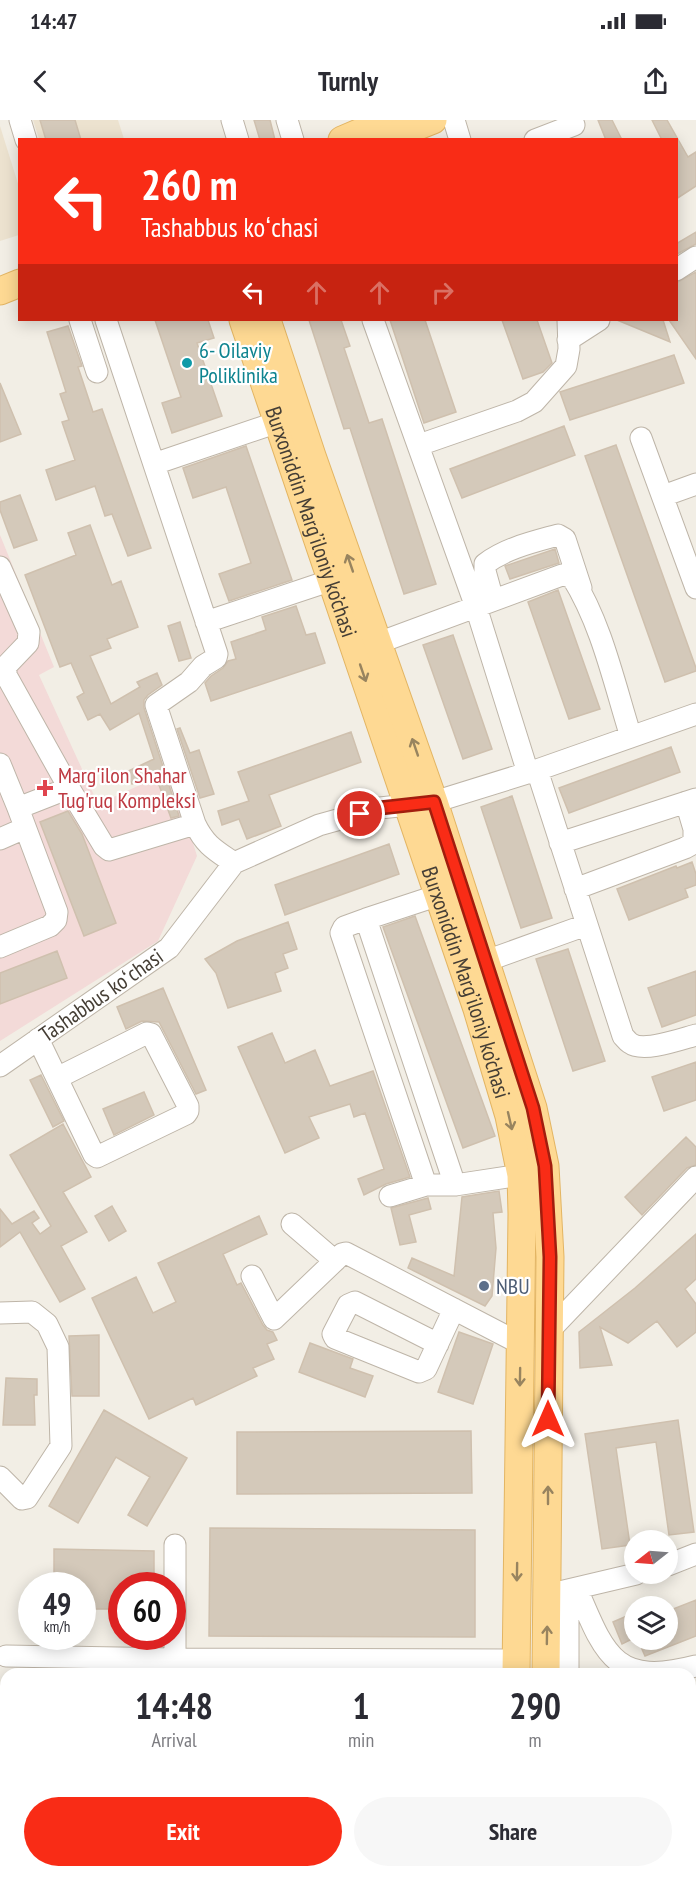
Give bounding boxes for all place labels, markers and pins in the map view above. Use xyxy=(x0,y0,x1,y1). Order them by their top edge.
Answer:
place label: 6- Oilaviy Poliklinika xyxy=(199,336,278,389)
marker: 6- Oilaviy Poliklinika xyxy=(180,356,194,370)
place label: Marg'ilon Shahar Tug'ruq Kompleksi xyxy=(58,761,196,814)
marker: Marg'ilon Shahar Tug'ruq Kompleksi xyxy=(36,779,54,797)
pin xyxy=(334,788,385,839)
place label: NBU xyxy=(496,1272,530,1300)
marker: NBU xyxy=(477,1279,491,1293)

